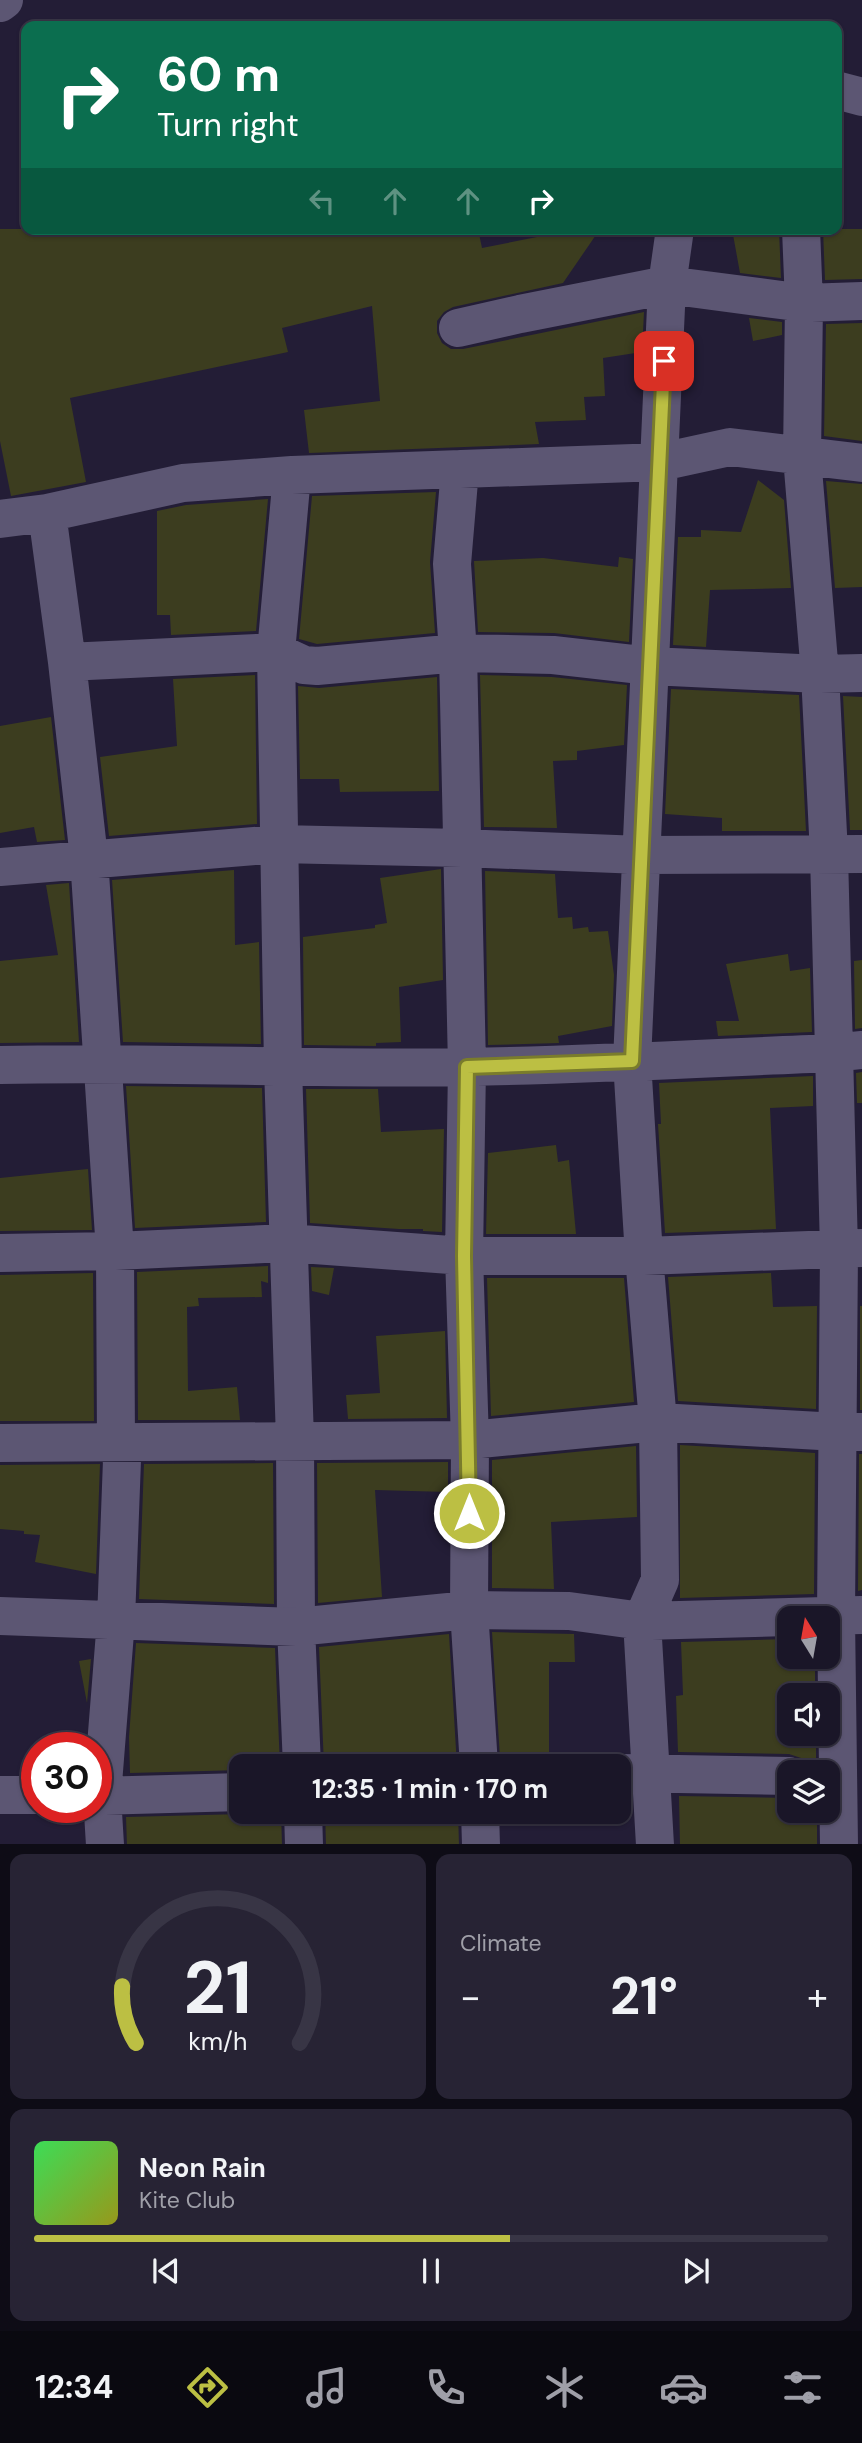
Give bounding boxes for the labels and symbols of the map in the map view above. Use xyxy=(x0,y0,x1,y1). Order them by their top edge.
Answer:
pin xyxy=(634,331,694,391)
position arrow xyxy=(432,1476,506,1550)
north arrow xyxy=(777,1606,840,1670)
speed limit sign: 30 xyxy=(21,1732,112,1823)

